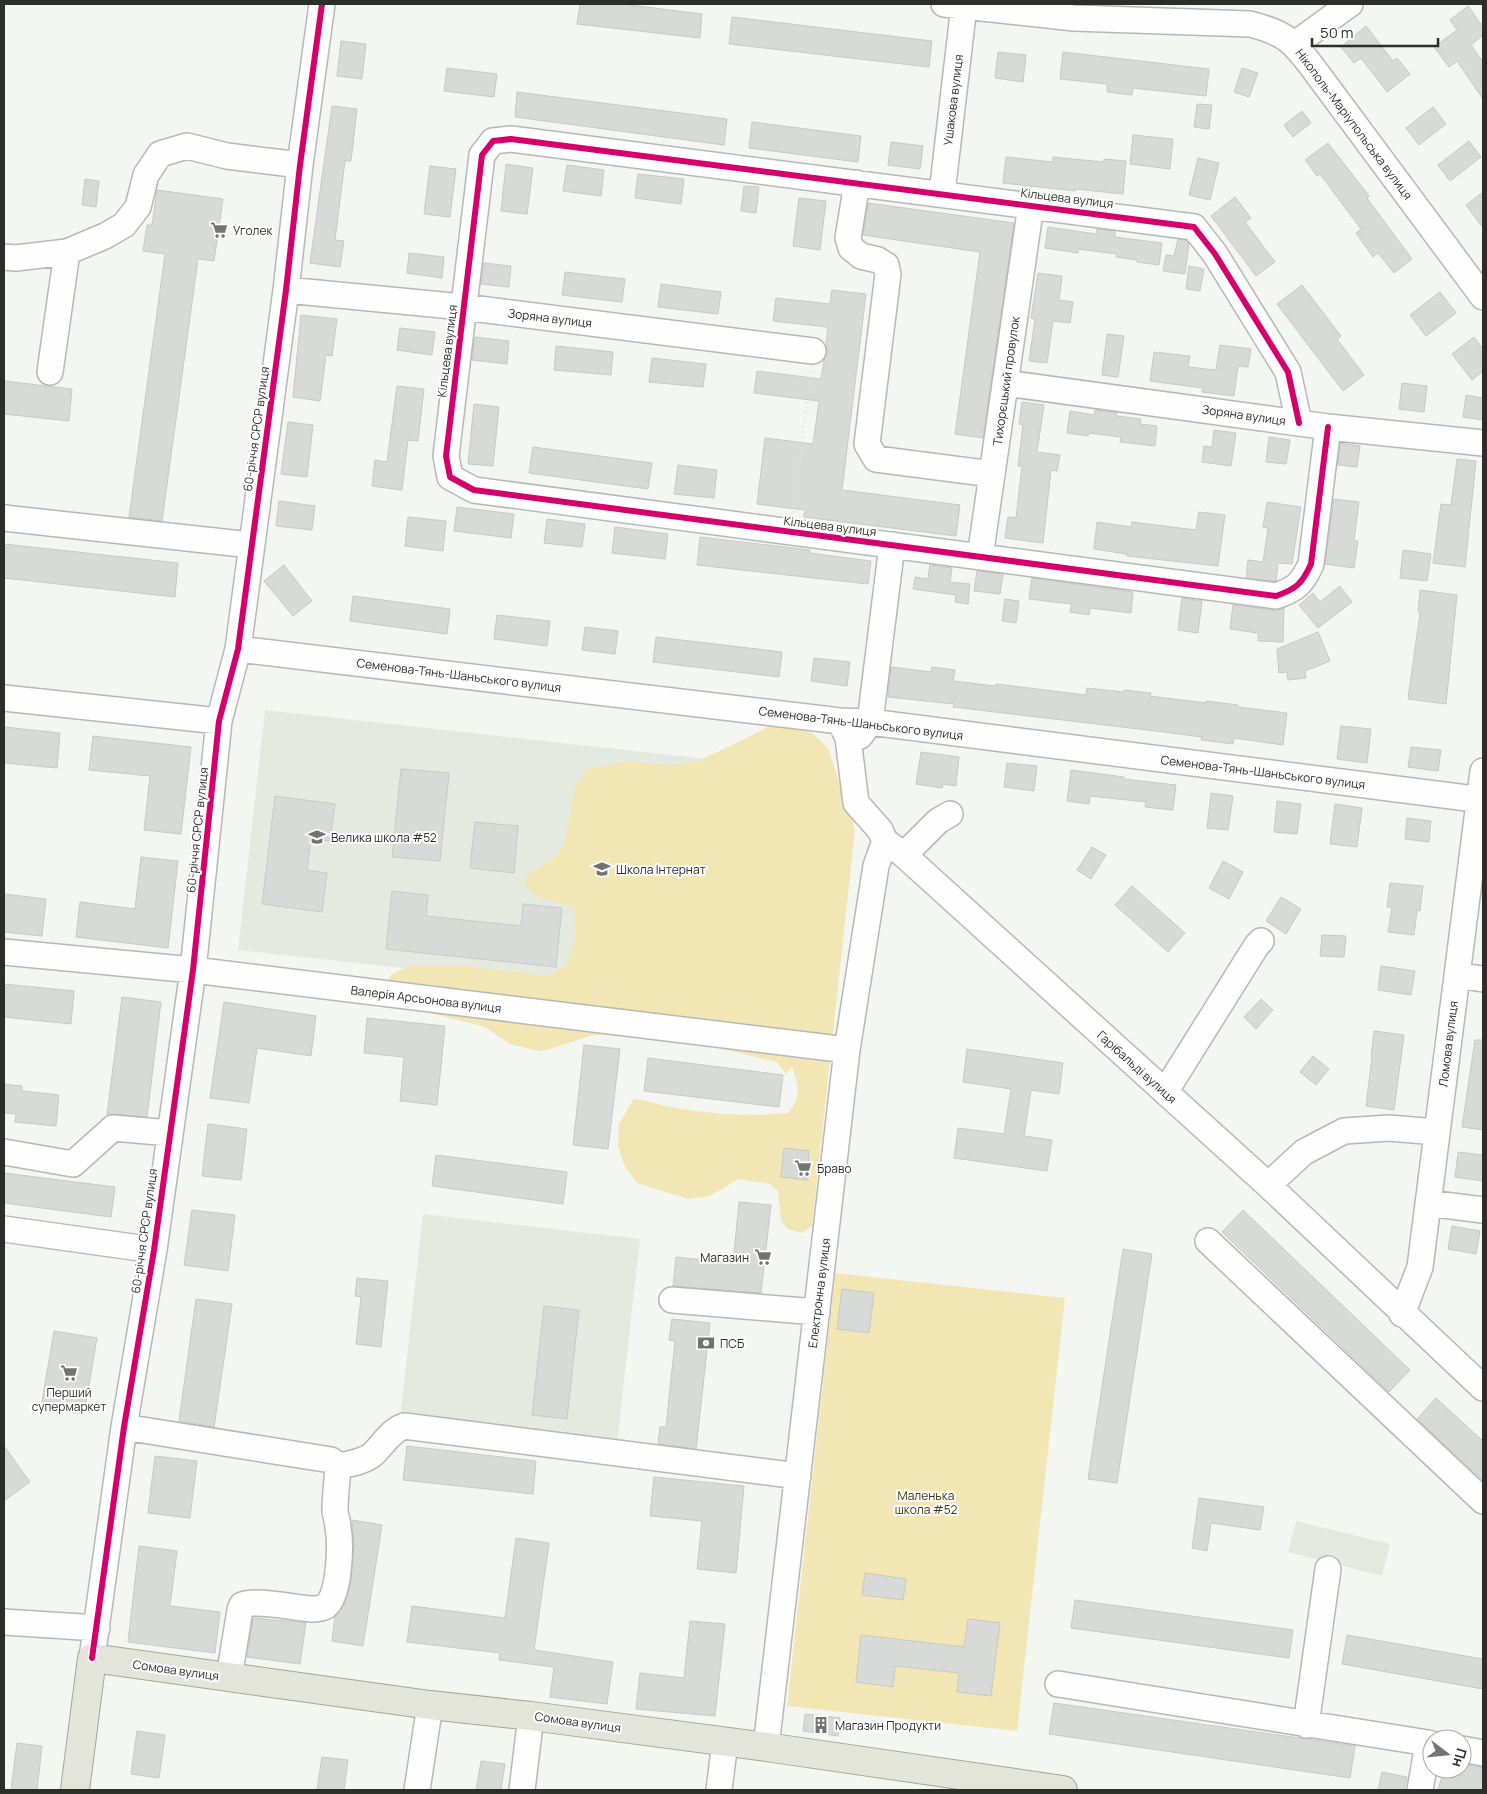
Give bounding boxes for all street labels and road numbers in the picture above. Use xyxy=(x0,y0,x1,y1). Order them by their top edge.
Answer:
street label: Нікополь-Маріупольська вулиця xyxy=(1292,45,1416,203)
street label: Ушакова вулиця xyxy=(939,53,967,147)
street label: Кільцева вулиця xyxy=(1020,184,1114,212)
street label: Кільцева вулиця xyxy=(433,304,461,398)
street label: Зоряна вулиця xyxy=(507,304,593,332)
street label: Тихорєцький провулок xyxy=(989,314,1024,447)
street label: 60-річчя СРСР вулиця xyxy=(239,365,273,493)
street label: Зоряна вулиця xyxy=(1201,401,1287,429)
street label: Кільцева вулиця xyxy=(783,512,877,540)
street label: Семенова-Тянь-Шаньського вулиця xyxy=(356,654,562,696)
street label: Семенова-Тянь-Шаньського вулиця xyxy=(758,702,964,744)
street label: Семенова-Тянь-Шаньського вулиця xyxy=(1160,751,1366,793)
street label: 60-річчя СРСР вулиця xyxy=(182,766,212,894)
street label: Валерія Арсьонова вулиця xyxy=(350,981,502,1017)
street label: Ломова вулиця xyxy=(1434,1000,1462,1088)
street label: Гарібальді вулиця xyxy=(1094,1027,1180,1107)
street label: 60-річчя СРСР вулиця xyxy=(127,1167,161,1295)
street label: Електронна вулиця xyxy=(804,1237,834,1349)
street label: Сомова вулиця xyxy=(132,1656,220,1684)
street label: Сомова вулиця xyxy=(534,1708,622,1736)

